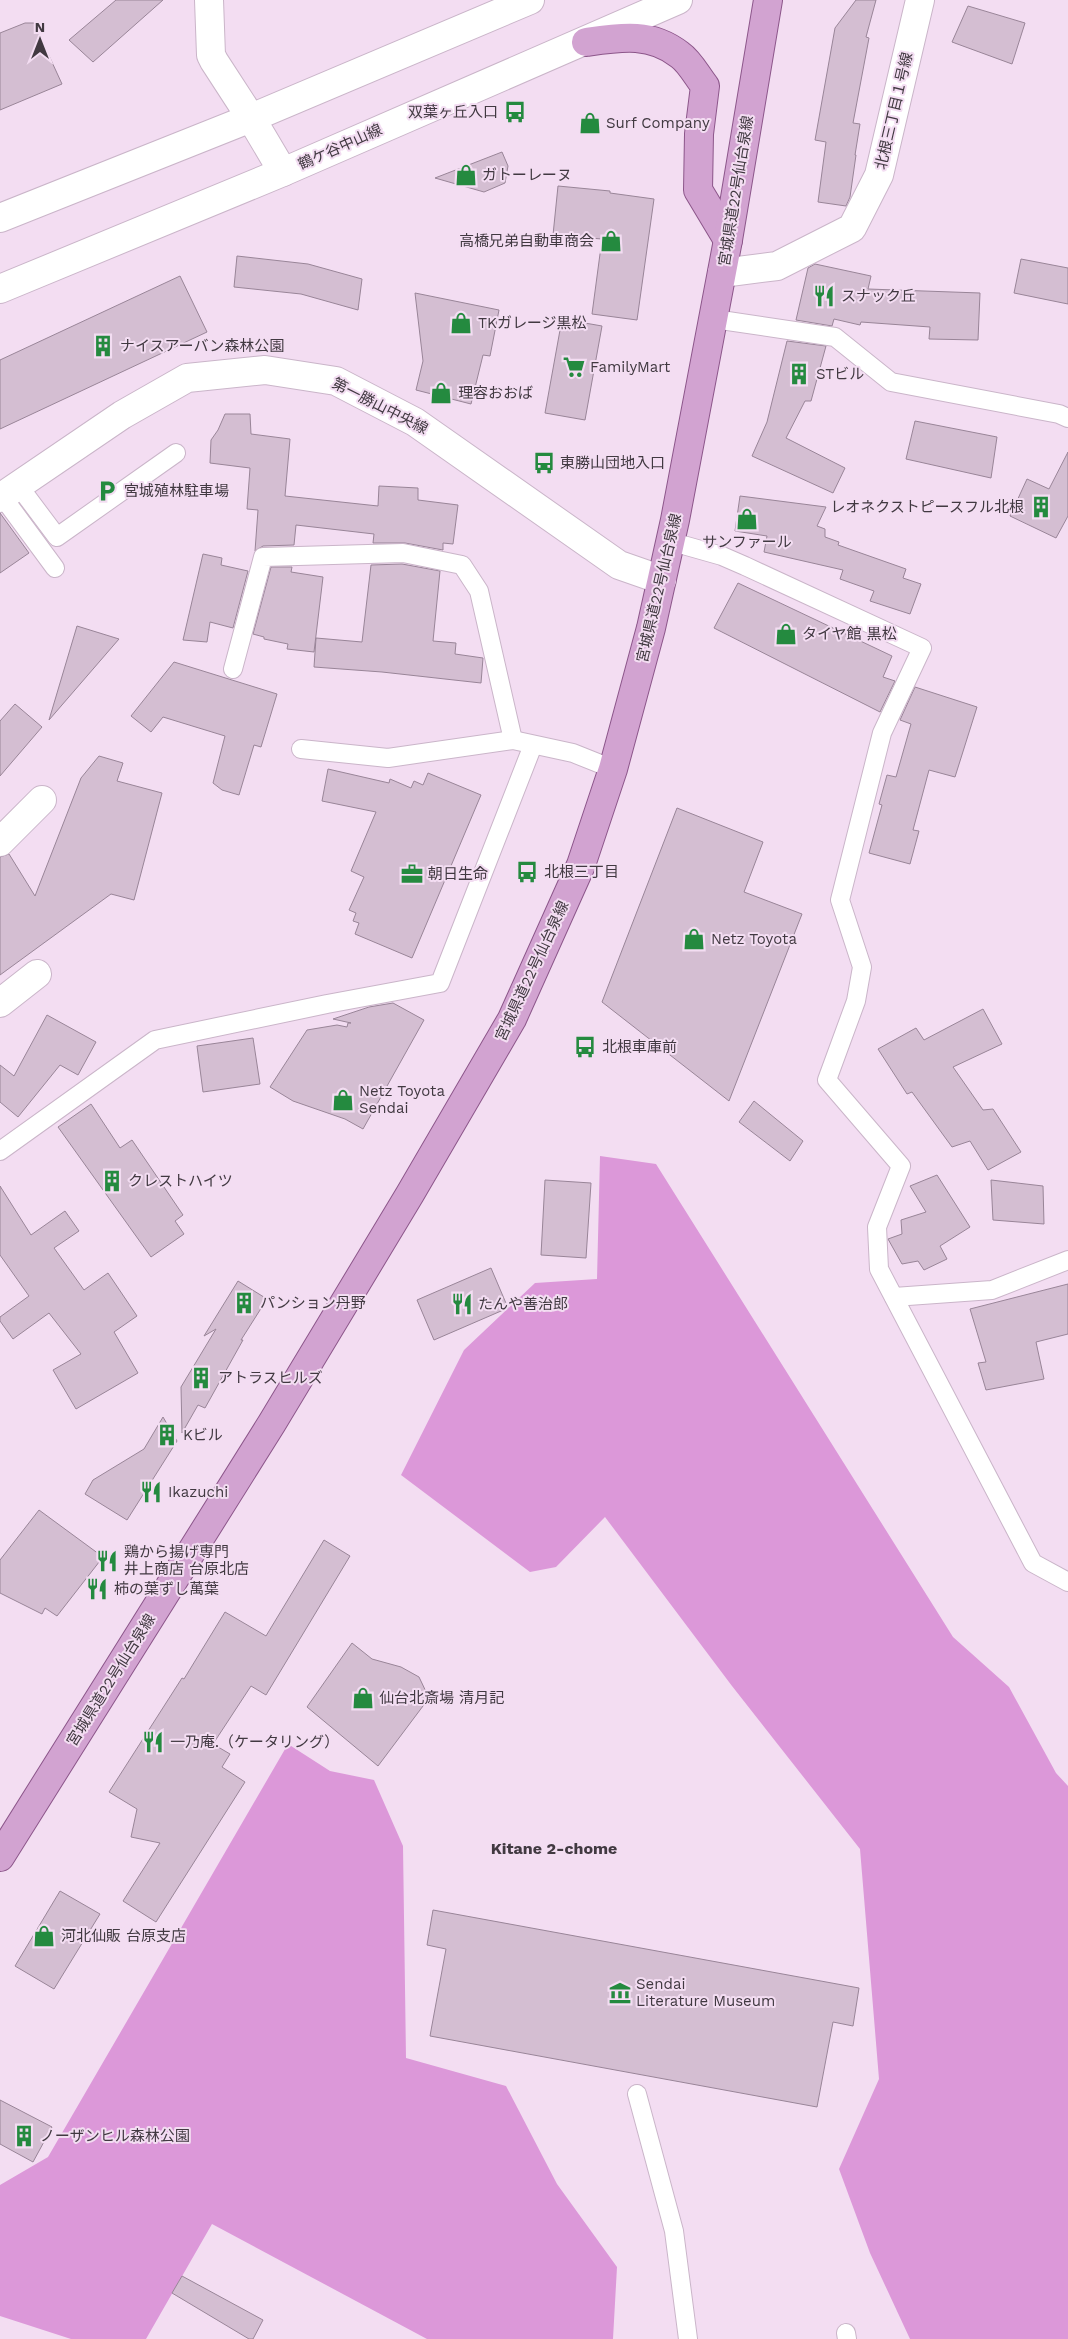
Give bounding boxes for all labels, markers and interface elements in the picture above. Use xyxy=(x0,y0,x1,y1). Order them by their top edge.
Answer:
north arrow xyxy=(15,15,65,65)
text: N xyxy=(35,19,45,35)
street label: 北根三丁目１号線 xyxy=(872,51,916,171)
bus stop icon: 双葉ヶ丘入口 xyxy=(502,99,528,125)
place label: 双葉ヶ丘入口 xyxy=(408,103,498,121)
shop icon: Surf Company xyxy=(577,110,603,136)
place label: Surf Company xyxy=(606,114,710,132)
street label: 宮城県道22号仙台泉線 xyxy=(715,114,757,268)
street label: 鶴ケ谷中山線 xyxy=(295,120,385,174)
shop icon: ガトーレーヌ xyxy=(453,162,479,188)
place label: ガトーレーヌ xyxy=(482,166,572,184)
shop icon: 高橋兄弟自動車商会 xyxy=(598,228,624,254)
place label: 高橋兄弟自動車商会 xyxy=(459,232,594,250)
restaurant icon: スナック丘 xyxy=(811,283,837,309)
place label: スナック丘 xyxy=(841,287,916,305)
shop icon: TKガレージ黒松 xyxy=(448,310,474,336)
place label: TKガレージ黒松 xyxy=(478,314,587,332)
building icon: ナイスアーバン森林公園 xyxy=(90,333,116,359)
place label: ナイスアーバン森林公園 xyxy=(120,337,284,355)
supermarket icon: FamilyMart xyxy=(561,354,587,380)
place label: FamilyMart xyxy=(590,358,671,376)
building icon: STビル xyxy=(786,361,812,387)
place label: STビル xyxy=(816,365,864,383)
street label: 第一勝山中央線 xyxy=(329,374,431,438)
shop icon: 理容おおば xyxy=(428,380,454,406)
place label: 理容おおば xyxy=(458,384,533,402)
bus stop icon: 東勝山団地入口 xyxy=(531,450,557,476)
place label: 東勝山団地入口 xyxy=(560,454,665,472)
parking icon: 宮城殖林駐車場 xyxy=(94,478,120,504)
place label: 宮城殖林駐車場 xyxy=(124,482,229,500)
building icon: レオネクストピースフル北根 xyxy=(1028,494,1054,520)
place label: レオネクストピースフル北根 xyxy=(830,498,1024,516)
shop icon: サンファール xyxy=(734,506,760,532)
street label: 宮城県道22号仙台泉線 xyxy=(633,512,685,664)
place label: サンファール xyxy=(702,533,792,551)
shop icon: タイヤ館 黒松 xyxy=(773,621,799,647)
place label: タイヤ館 黒松 xyxy=(802,625,897,643)
bus stop icon: 北根三丁目 xyxy=(514,859,540,885)
office icon: 朝日生命 xyxy=(399,861,425,887)
place label: 北根三丁目 xyxy=(544,863,619,881)
place label: 朝日生命 xyxy=(428,865,488,883)
street label: 宮城県道22号仙台泉線 xyxy=(492,898,572,1044)
shop icon: Netz Toyota xyxy=(681,926,707,952)
place label: Netz Toyota xyxy=(711,930,797,948)
bus stop icon: 北根車庫前 xyxy=(572,1034,598,1060)
place label: 北根車庫前 xyxy=(602,1038,677,1056)
place label: Netz Toyota Sendai xyxy=(359,1082,445,1117)
shop icon: Netz Toyota Sendai xyxy=(330,1087,356,1113)
building icon: クレストハイツ xyxy=(99,1168,125,1194)
place label: クレストハイツ xyxy=(128,1172,233,1190)
building icon: パンション丹野 xyxy=(231,1290,257,1316)
restaurant icon: たんや善治郎 xyxy=(449,1291,475,1317)
place label: パンション丹野 xyxy=(260,1294,366,1312)
place label: たんや善治郎 xyxy=(478,1295,568,1313)
building icon: アトラスヒルズ xyxy=(188,1365,214,1391)
place label: アトラスヒルズ xyxy=(218,1369,323,1387)
building icon: Kビル xyxy=(154,1422,180,1448)
place label: Kビル xyxy=(183,1426,223,1444)
restaurant icon: Ikazuchi xyxy=(138,1479,164,1505)
place label: Ikazuchi xyxy=(168,1483,228,1501)
place label: 鶏から揚げ専門 井上商店 台原北店 xyxy=(124,1543,249,1578)
restaurant icon: 鶏から揚げ専門 井上商店 台原北店 xyxy=(94,1548,120,1574)
restaurant icon: 柿の葉ずし萬葉 xyxy=(84,1576,110,1602)
place label: 柿の葉ずし萬葉 xyxy=(114,1580,219,1598)
street label: 宮城県道22号仙台泉線 xyxy=(63,1611,159,1749)
shop icon: 仙台北斎場 清月記 xyxy=(350,1685,376,1711)
place label: 仙台北斎場 清月記 xyxy=(379,1689,504,1707)
restaurant icon: 一乃庵.（ケータリング） xyxy=(140,1729,166,1755)
place label: 一乃庵.（ケータリング） xyxy=(170,1733,339,1751)
district label: Kitane 2-chome xyxy=(491,1839,617,1858)
shop icon: 河北仙販 台原支店 xyxy=(31,1923,57,1949)
place label: 河北仙販 台原支店 xyxy=(61,1927,186,1945)
place label: Sendai Literature Museum xyxy=(636,1975,775,2010)
museum icon: Sendai Literature Museum xyxy=(607,1980,633,2006)
building icon: ノーザンヒル森林公園 xyxy=(11,2123,37,2149)
place label: ノーザンヒル森林公園 xyxy=(40,2127,190,2145)

